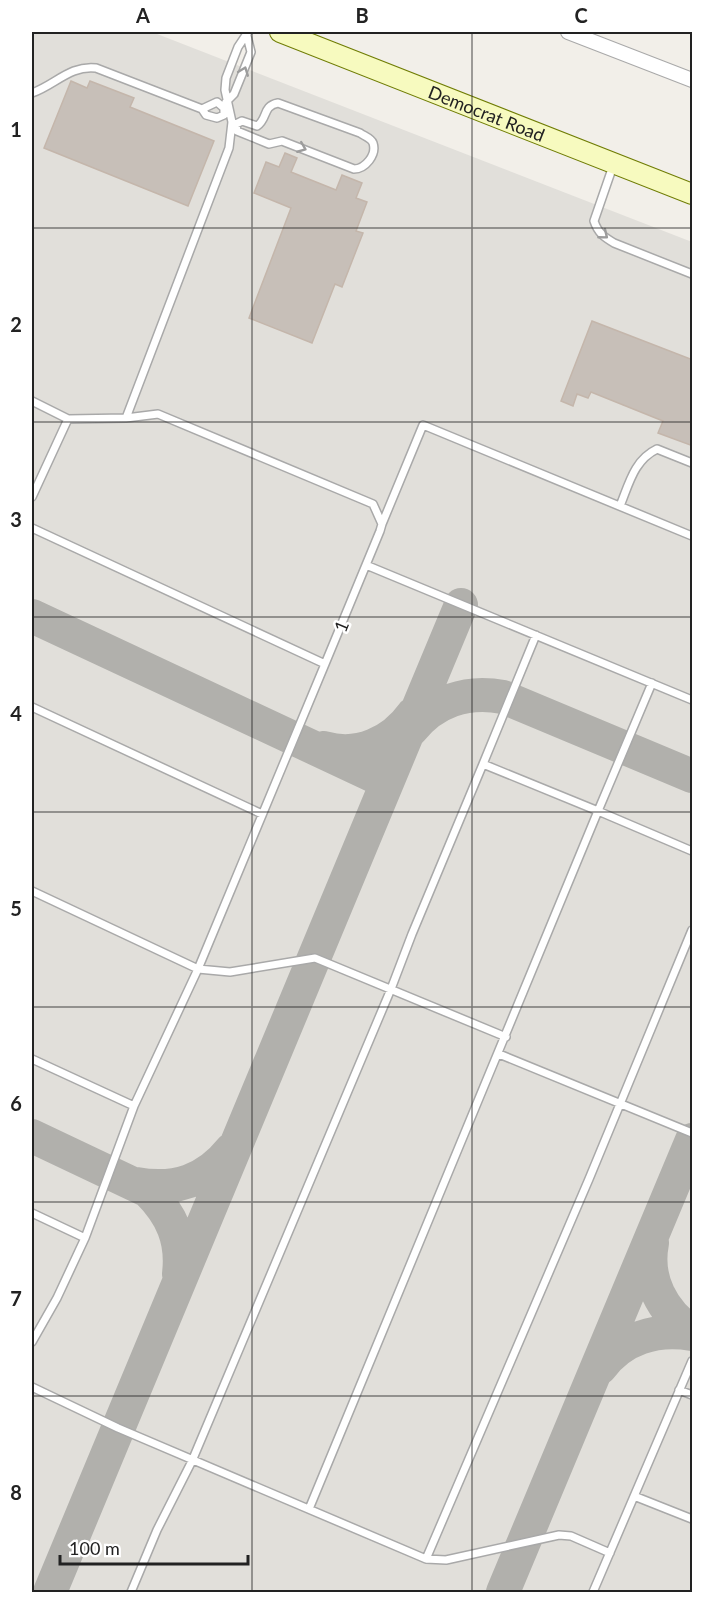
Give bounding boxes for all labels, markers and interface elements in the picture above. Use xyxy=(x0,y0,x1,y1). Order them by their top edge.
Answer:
text: A xyxy=(135,3,150,27)
text: B xyxy=(355,3,369,27)
text: C xyxy=(574,3,588,27)
one-way arrow xyxy=(236,66,249,77)
street label: Democrat Road xyxy=(425,80,548,146)
text: 1 xyxy=(10,117,22,141)
one-way arrow xyxy=(296,141,307,154)
one-way arrow xyxy=(597,228,608,239)
text: 2 xyxy=(10,312,22,336)
text: 3 xyxy=(10,507,22,531)
street label: 1 xyxy=(329,617,353,635)
text: 4 xyxy=(10,701,22,725)
text: 5 xyxy=(10,896,22,920)
text: 6 xyxy=(10,1091,22,1115)
text: 7 xyxy=(10,1286,22,1310)
text: 8 xyxy=(10,1480,22,1504)
scale bar xyxy=(60,1528,248,1566)
text: 100 m xyxy=(69,1537,120,1559)

